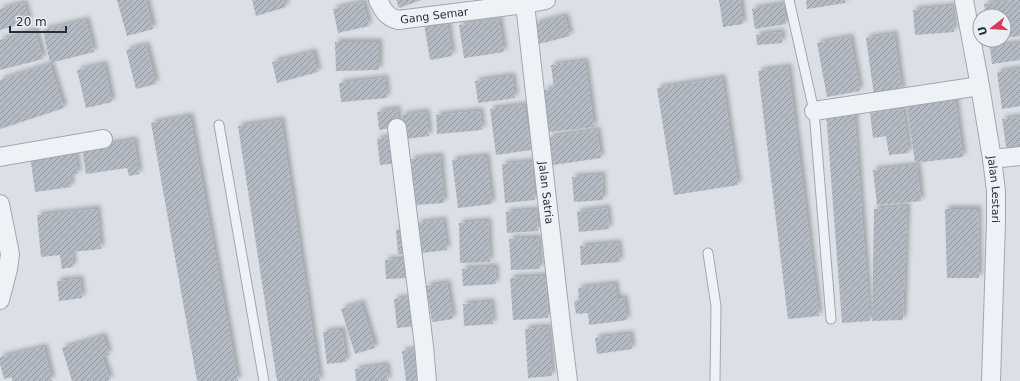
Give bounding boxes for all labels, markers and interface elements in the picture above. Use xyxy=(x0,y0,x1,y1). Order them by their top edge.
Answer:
street label: Gang Semar xyxy=(399,5,469,26)
scale bar xyxy=(10,8,66,34)
north arrow xyxy=(972,8,1012,48)
text: 20 m xyxy=(16,15,47,29)
text: U xyxy=(975,25,990,37)
street label: Jalan Lestari xyxy=(985,154,1003,223)
street label: Jalan Satria xyxy=(536,160,556,225)

